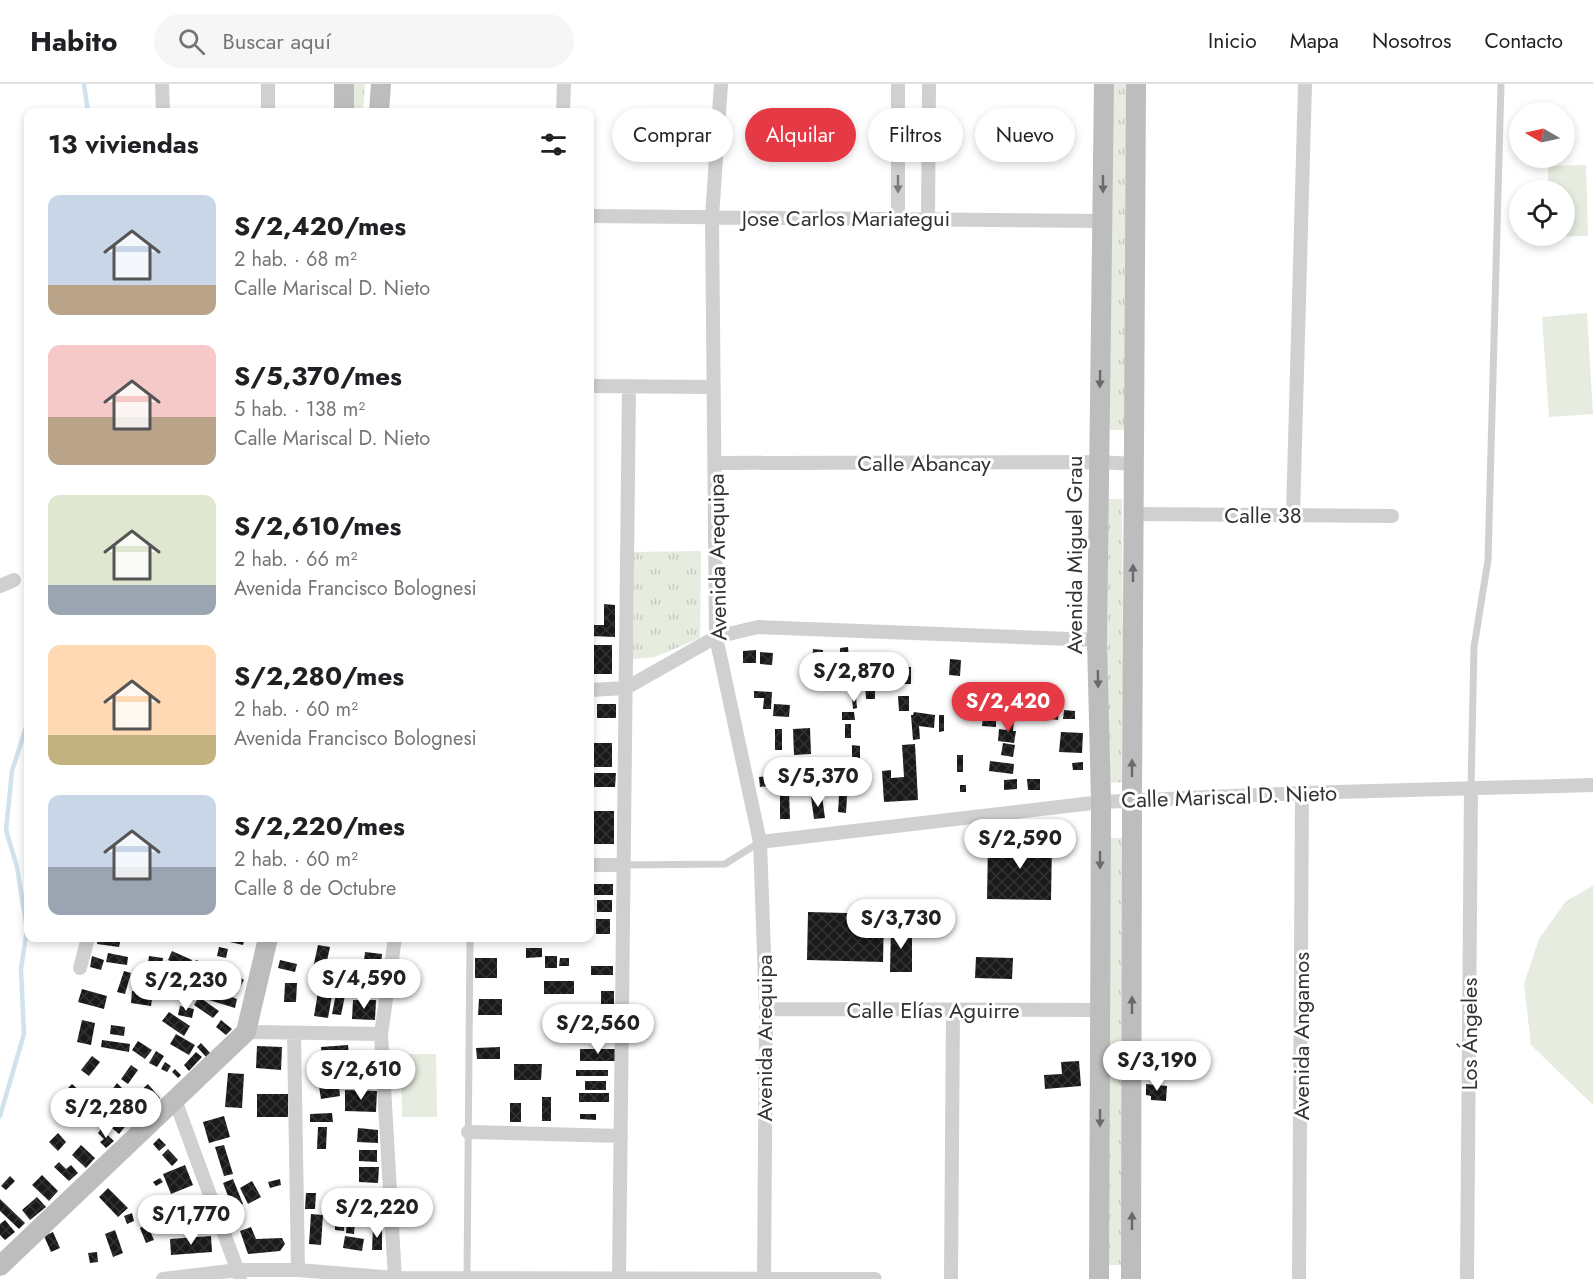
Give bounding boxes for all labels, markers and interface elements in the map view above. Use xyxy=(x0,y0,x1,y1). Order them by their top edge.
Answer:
search box xyxy=(154,14,574,68)
text: Habito xyxy=(30,21,118,62)
icon: search xyxy=(175,25,208,58)
text: Buscar aquí xyxy=(223,25,331,57)
text: Inicio xyxy=(1208,26,1257,56)
text: Mapa xyxy=(1290,26,1339,56)
text: Nosotros xyxy=(1372,26,1451,56)
text: Contacto xyxy=(1484,26,1563,56)
north arrow xyxy=(1509,102,1575,168)
map controls xyxy=(1509,102,1575,246)
chip: Comprar xyxy=(612,108,733,162)
chip: Alquilar xyxy=(745,108,856,162)
chip: Filtros xyxy=(868,108,963,162)
chip: Nuevo xyxy=(975,108,1075,162)
text: 13 viviendas xyxy=(48,125,199,163)
icon: filters xyxy=(537,128,570,161)
one-way arrow xyxy=(893,175,903,194)
one-way arrow xyxy=(1098,175,1108,194)
button: locate xyxy=(1509,180,1575,246)
street label: Jose Carlos Mariategui xyxy=(739,202,950,234)
text: S/2,420/mes xyxy=(234,207,406,245)
icon: home xyxy=(96,219,168,291)
text: 2 hab. · 68 m² xyxy=(234,245,357,274)
text: Calle Mariscal D. Nieto xyxy=(234,274,430,303)
text: S/5,370/mes xyxy=(234,357,402,395)
icon: home xyxy=(96,369,168,441)
one-way arrow xyxy=(1095,370,1105,389)
text: 5 hab. · 138 m² xyxy=(234,395,365,424)
text: Calle Mariscal D. Nieto xyxy=(234,424,430,453)
street label: Calle Abancay xyxy=(857,447,991,479)
street label: Avenida Miguel Grau xyxy=(1058,456,1090,654)
street label: Avenida Arequipa xyxy=(700,473,734,641)
street label: Calle 38 xyxy=(1224,499,1302,531)
text: S/2,610/mes xyxy=(234,507,401,545)
icon: home xyxy=(96,519,168,591)
text: 2 hab. · 66 m² xyxy=(234,545,357,574)
one-way arrow xyxy=(1128,563,1138,582)
text: Avenida Francisco Bolognesi xyxy=(234,574,477,603)
pin: S/2,870 xyxy=(799,652,909,703)
text: S/2,280/mes xyxy=(234,657,404,695)
text: S/2,870 xyxy=(813,657,895,686)
icon: home xyxy=(96,669,168,741)
one-way arrow xyxy=(1093,670,1103,689)
pin: S/2,420 xyxy=(953,682,1063,733)
text: S/2,420 xyxy=(966,687,1050,716)
text: 2 hab. · 60 m² xyxy=(234,695,358,724)
text: Avenida Francisco Bolognesi xyxy=(234,724,477,753)
pin: S/5,370 xyxy=(763,757,873,808)
one-way arrow xyxy=(1127,758,1137,777)
text: S/5,370 xyxy=(777,762,859,791)
street label: Calle Mariscal D. Nieto xyxy=(1121,776,1337,816)
text: S/2,220/mes xyxy=(234,807,405,845)
icon: home xyxy=(96,819,168,891)
pin: S/2,590 xyxy=(965,819,1075,870)
text: S/2,590 xyxy=(978,824,1062,853)
text: 2 hab. · 60 m² xyxy=(234,845,358,874)
one-way arrow xyxy=(1095,851,1105,870)
text: Calle 8 de Octubre xyxy=(234,874,396,903)
pin: S/3,730 xyxy=(846,899,956,950)
text: S/3,730 xyxy=(861,904,941,933)
street label: Avenida Angamos xyxy=(1285,952,1317,1120)
street label: Avenida Arequipa xyxy=(748,954,780,1122)
pin: S/4,590 xyxy=(309,959,419,1010)
pin: S/2,230 xyxy=(131,961,241,1012)
text: S/4,590 xyxy=(322,964,406,993)
text: S/2,230 xyxy=(144,966,228,995)
street label: Los Ángeles xyxy=(1453,978,1485,1090)
street label: Calle Elías Aguirre xyxy=(846,994,1020,1026)
one-way arrow xyxy=(1127,995,1137,1014)
pin: S/2,560 xyxy=(543,1004,653,1055)
text: S/2,560 xyxy=(556,1009,640,1038)
pin: S/3,190 xyxy=(1102,1041,1212,1092)
text: S/3,190 xyxy=(1117,1046,1197,1075)
pin: S/2,610 xyxy=(306,1050,416,1101)
text: S/2,610 xyxy=(320,1055,402,1084)
pin: S/2,280 xyxy=(51,1088,161,1139)
text: S/2,280 xyxy=(64,1093,148,1122)
one-way arrow xyxy=(1095,1109,1104,1128)
pin: S/2,220 xyxy=(322,1188,432,1239)
text: S/2,220 xyxy=(335,1193,419,1222)
pin: S/1,770 xyxy=(136,1195,246,1246)
text: S/1,770 xyxy=(152,1200,230,1229)
one-way arrow xyxy=(1127,1211,1136,1230)

